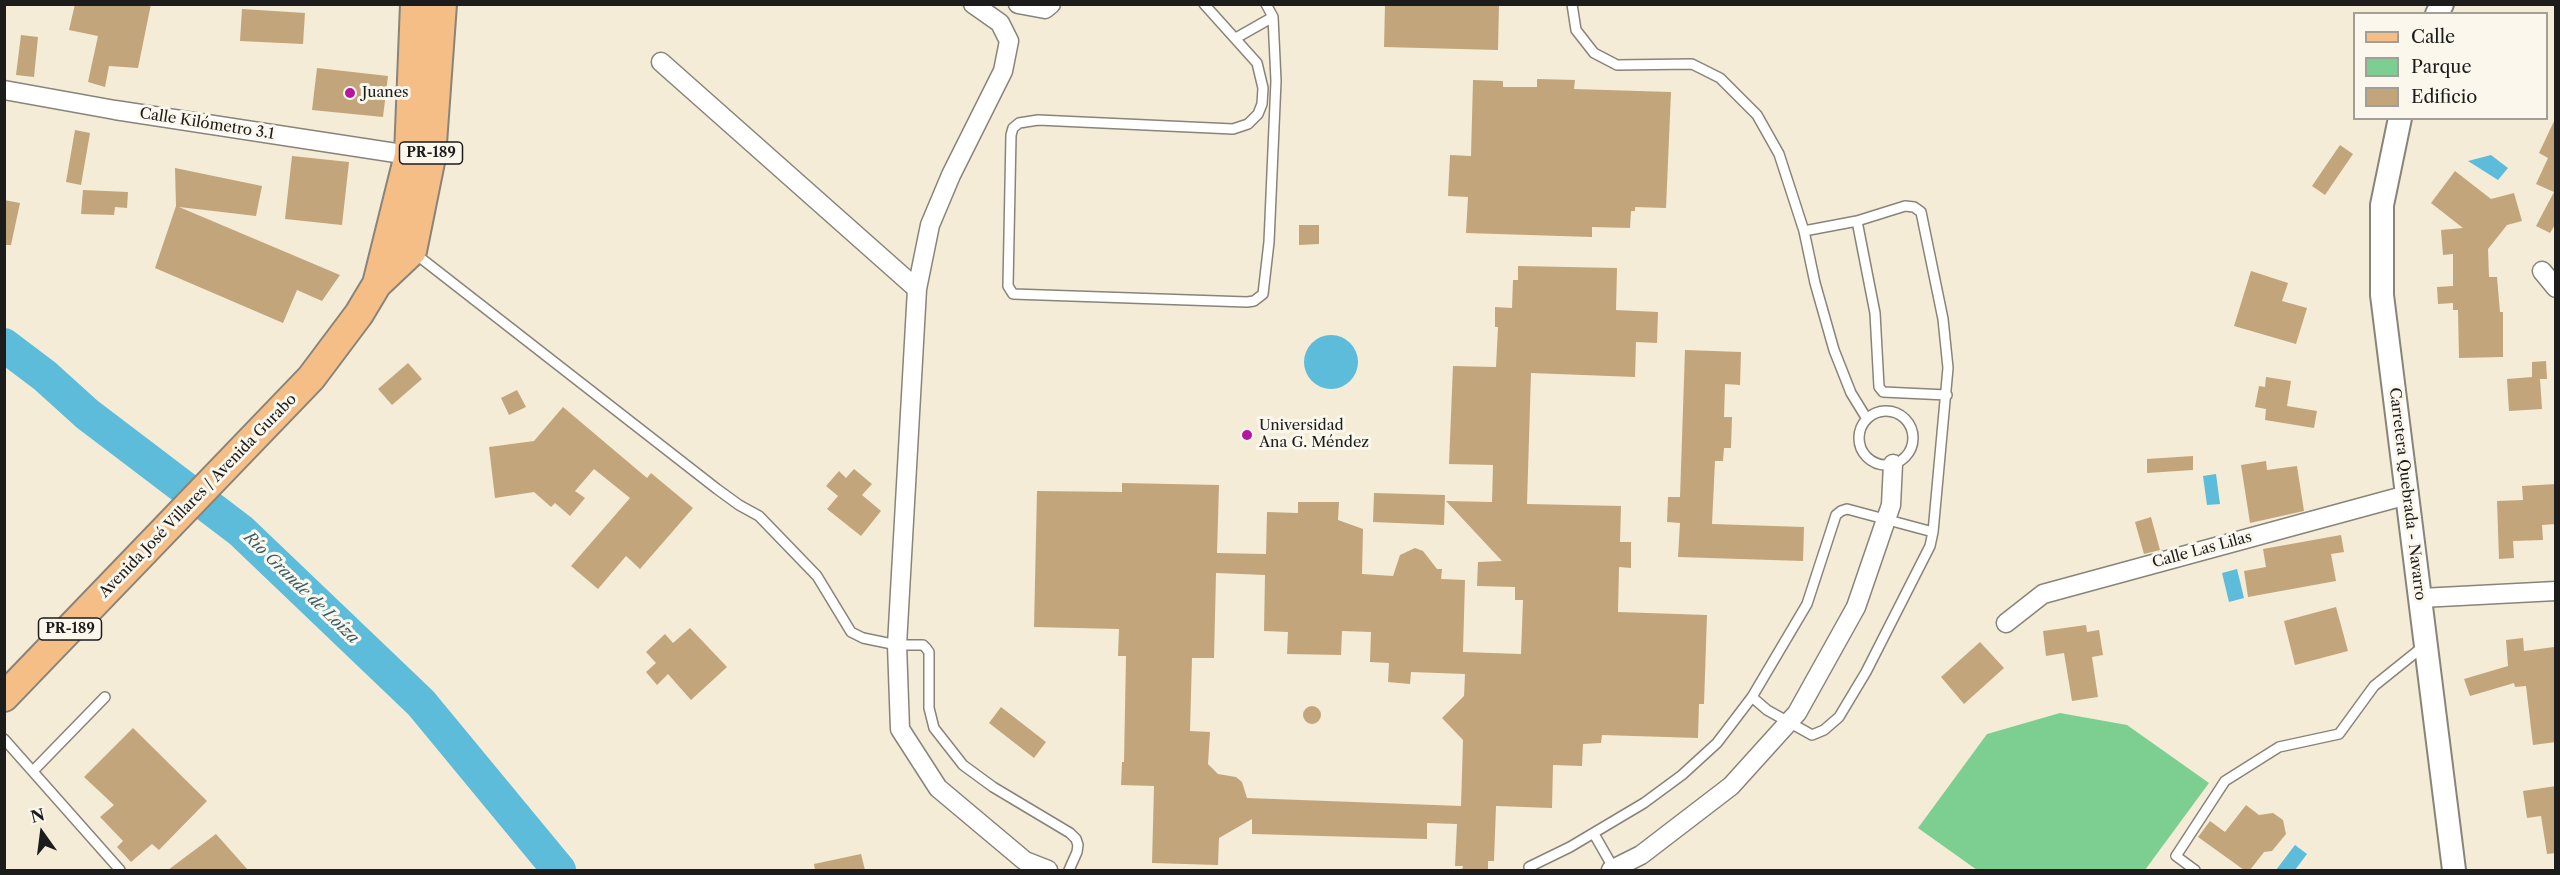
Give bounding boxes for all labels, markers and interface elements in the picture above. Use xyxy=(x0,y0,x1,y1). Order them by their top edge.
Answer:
legend xyxy=(2353,12,2548,120)
text: Calle xyxy=(2411,26,2455,48)
text: Parque xyxy=(2411,56,2472,78)
place label: Juanes xyxy=(362,84,409,102)
marker: Juanes xyxy=(343,86,357,100)
text: Edificio xyxy=(2411,86,2477,108)
street label: Calle Kilómetro 3.1 xyxy=(138,104,276,144)
road number: PR-189 xyxy=(400,142,462,164)
street label: Carretera Quebrada - Navarro xyxy=(2385,387,2429,601)
street label: Avenida José Villares / Avenida Gurabo xyxy=(96,390,300,602)
place label: Universidad Ana G. Méndez xyxy=(1259,417,1369,452)
marker: Universidad Ana G. Méndez xyxy=(1240,428,1254,442)
water label: Río Grande de Loíza xyxy=(239,528,363,648)
street label: Calle Las Lilas xyxy=(2150,528,2254,572)
road number: PR-189 xyxy=(38,618,101,640)
north arrow xyxy=(12,803,72,863)
text: N xyxy=(28,804,47,827)

